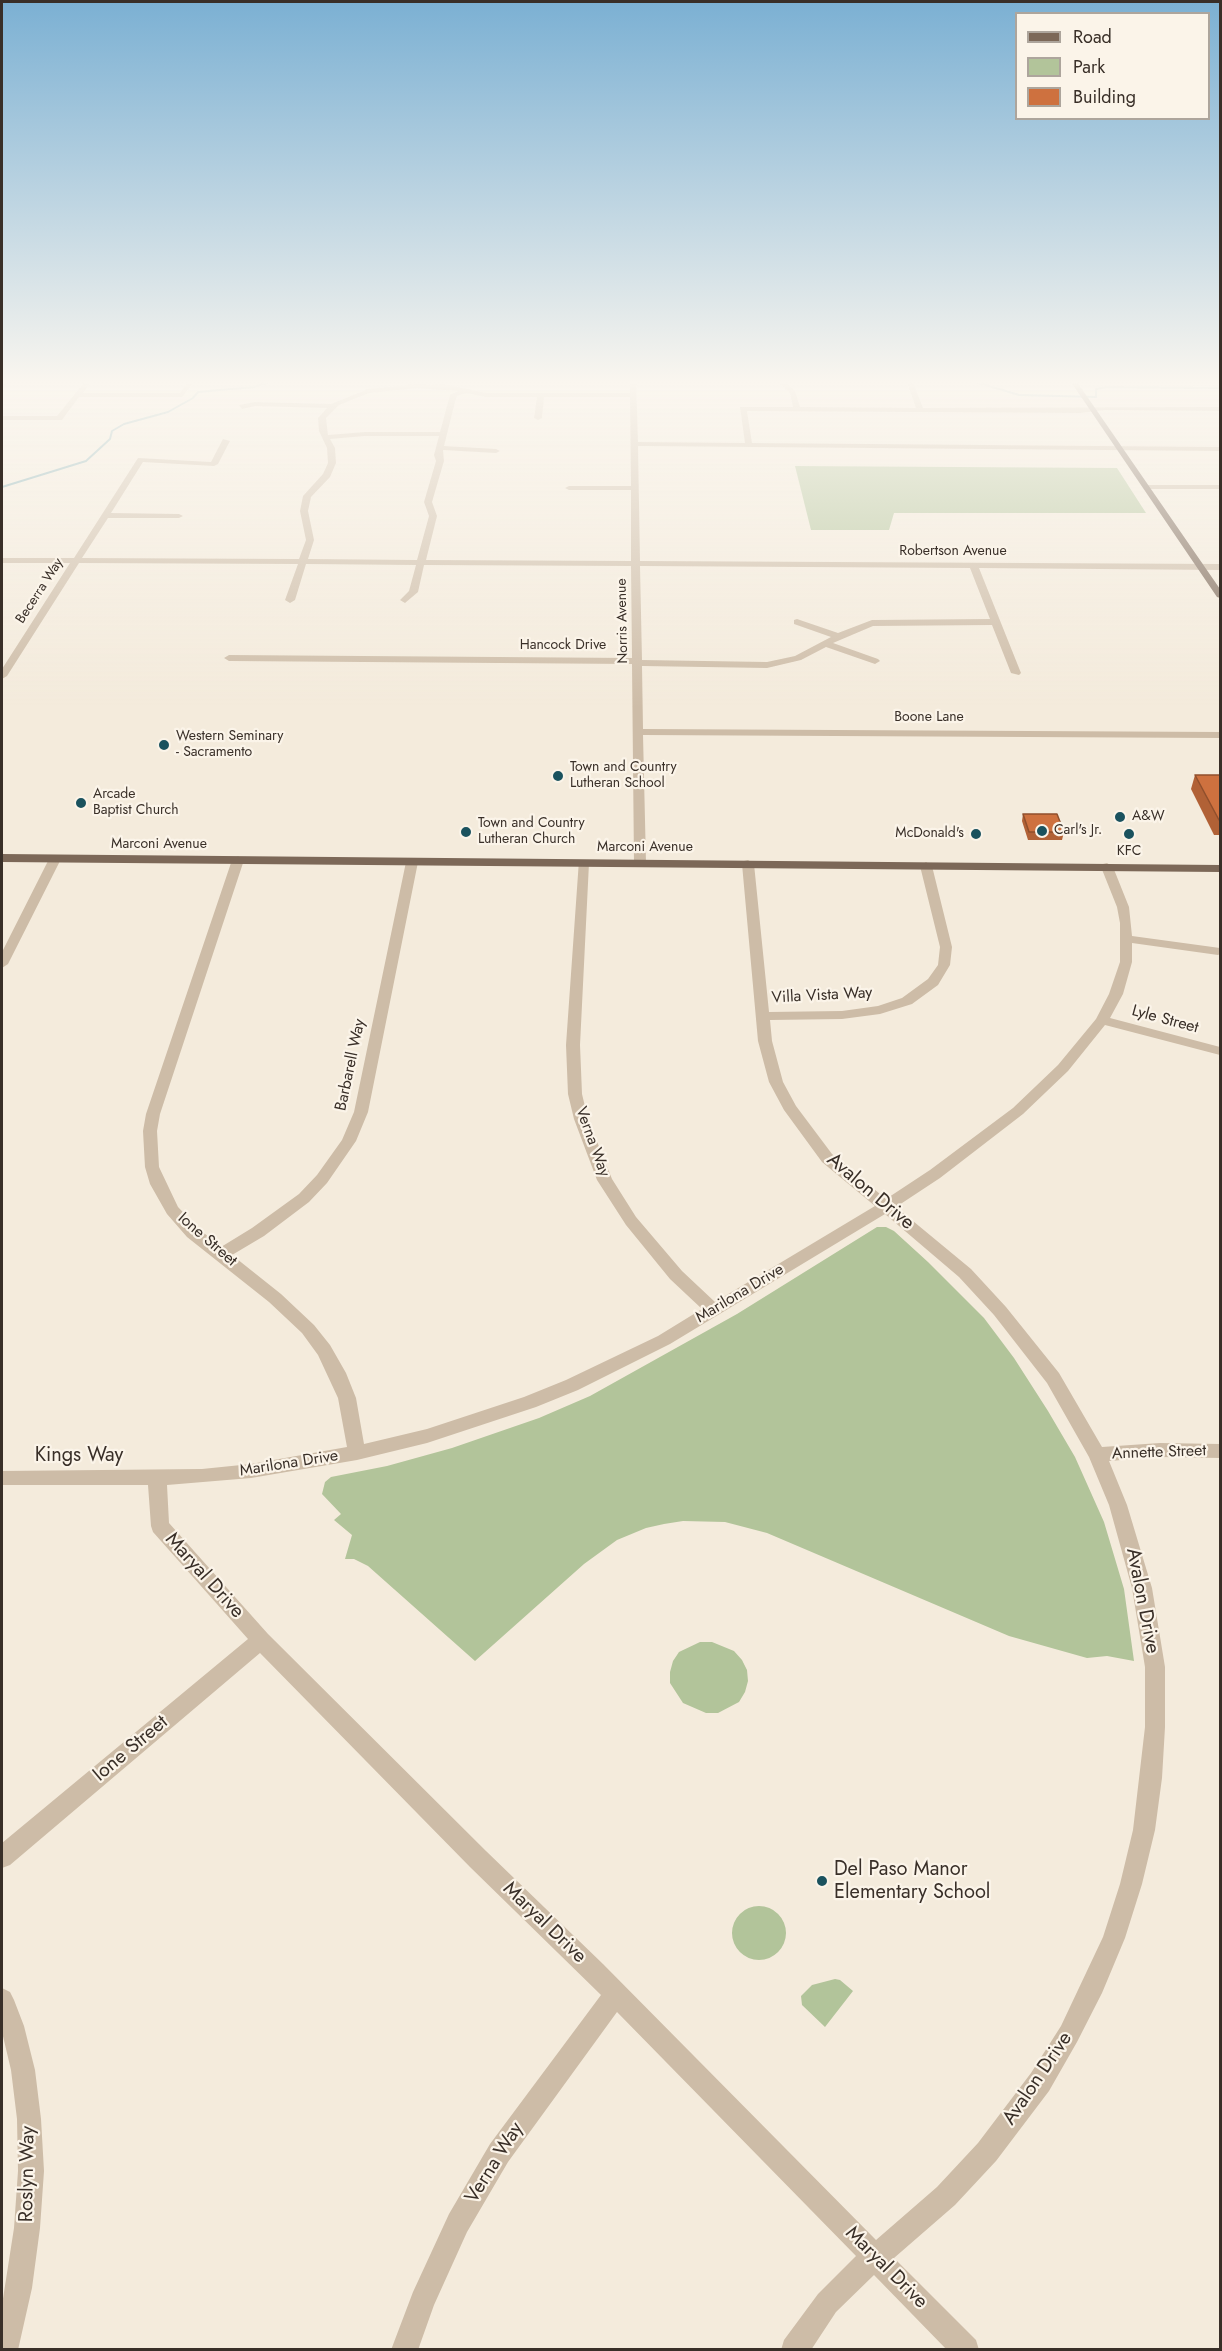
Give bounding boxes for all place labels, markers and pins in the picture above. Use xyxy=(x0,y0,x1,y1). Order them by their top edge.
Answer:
place label: Western Seminary - Sacramento xyxy=(176,729,283,762)
marker: Western Seminary - Sacramento xyxy=(157,738,171,752)
place label: Town and Country Lutheran School xyxy=(570,760,677,792)
marker: Town and Country Lutheran School xyxy=(551,769,565,783)
place label: Arcade Baptist Church xyxy=(93,787,179,820)
marker: Arcade Baptist Church xyxy=(74,796,88,810)
place label: A&W xyxy=(1132,809,1165,825)
marker: A&W xyxy=(1113,810,1127,824)
place label: Town and Country Lutheran Church xyxy=(478,816,585,849)
place label: Carl's Jr. xyxy=(1054,823,1102,839)
marker: Carl's Jr. xyxy=(1035,824,1049,838)
marker: Town and Country Lutheran Church xyxy=(459,825,473,839)
place label: McDonald's xyxy=(895,826,964,842)
marker: McDonald's xyxy=(969,827,983,841)
marker: KFC xyxy=(1122,827,1136,841)
place label: KFC xyxy=(1117,844,1141,860)
place label: Del Paso Manor Elementary School xyxy=(834,1858,990,1905)
marker: Del Paso Manor Elementary School xyxy=(815,1874,829,1888)

